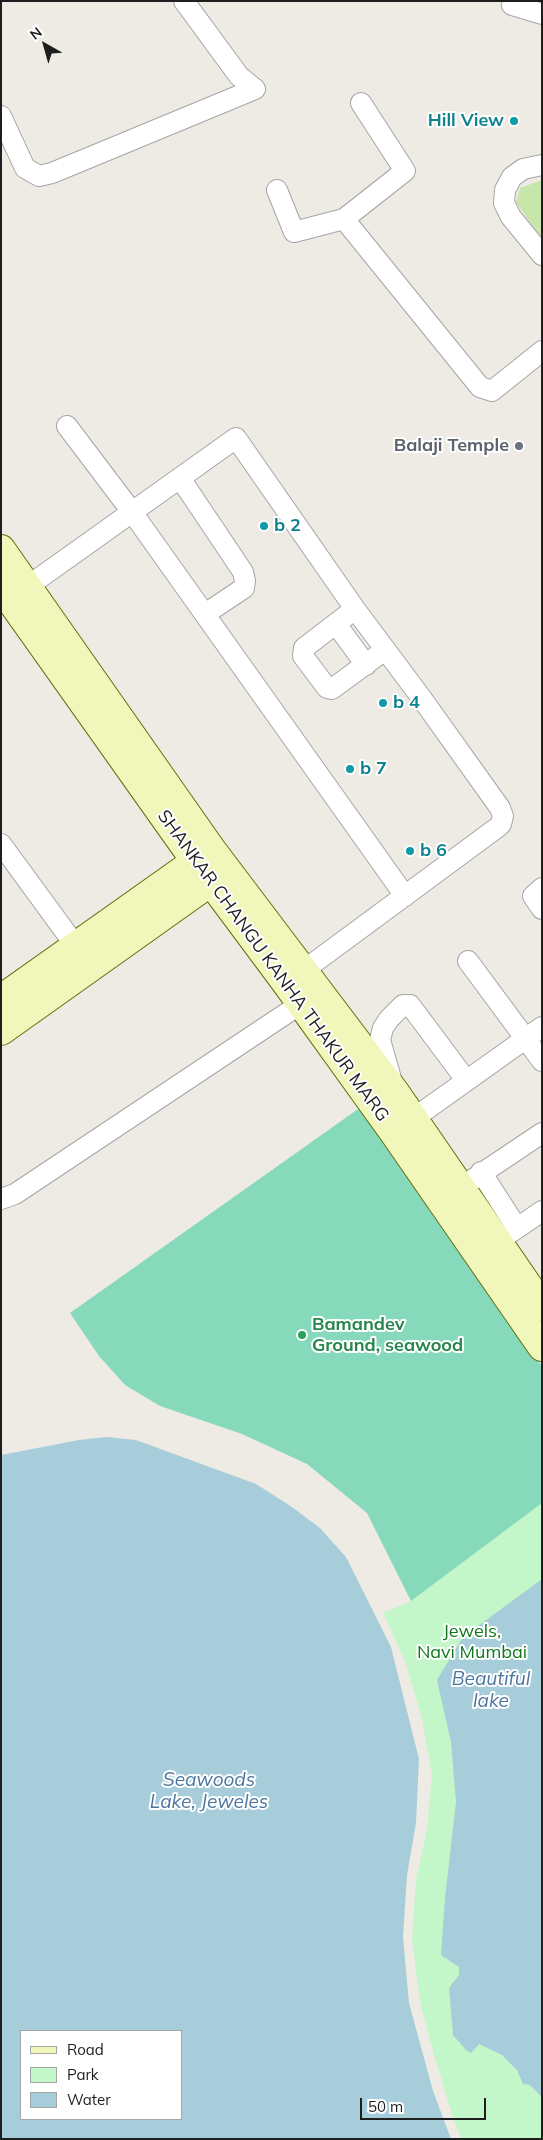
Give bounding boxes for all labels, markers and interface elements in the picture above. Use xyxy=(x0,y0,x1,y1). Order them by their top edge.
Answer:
north arrow xyxy=(20,20,70,70)
text: N xyxy=(26,23,45,44)
place label: Hill View xyxy=(428,110,504,132)
marker: Hill View xyxy=(508,115,520,127)
place label: Balaji Temple xyxy=(394,435,509,457)
marker: Balaji Temple xyxy=(513,440,525,452)
place label: b 2 xyxy=(274,515,301,537)
marker: b 2 xyxy=(258,520,270,532)
place label: b 4 xyxy=(393,692,420,714)
marker: b 4 xyxy=(377,697,389,709)
place label: b 7 xyxy=(360,758,387,780)
marker: b 7 xyxy=(344,763,356,775)
street label: SHANKAR CHANGU KANHA THAKUR MARG xyxy=(153,806,393,1126)
place label: b 6 xyxy=(420,840,447,862)
marker: b 6 xyxy=(404,845,416,857)
place label: Bamandev Ground, seawood xyxy=(312,1314,463,1356)
marker: Bamandev Ground, seawood xyxy=(296,1329,308,1341)
park label: Jewels, Navi Mumbai xyxy=(417,1621,527,1664)
water label: Beautiful lake xyxy=(452,1668,530,1712)
water label: Seawoods Lake, Jeweles xyxy=(150,1769,268,1813)
legend xyxy=(20,2030,182,2120)
text: Road xyxy=(67,2040,104,2059)
text: Park xyxy=(67,2065,99,2084)
scale bar xyxy=(363,2088,489,2120)
text: Water xyxy=(67,2090,111,2109)
text: 50 m xyxy=(368,2097,403,2116)

